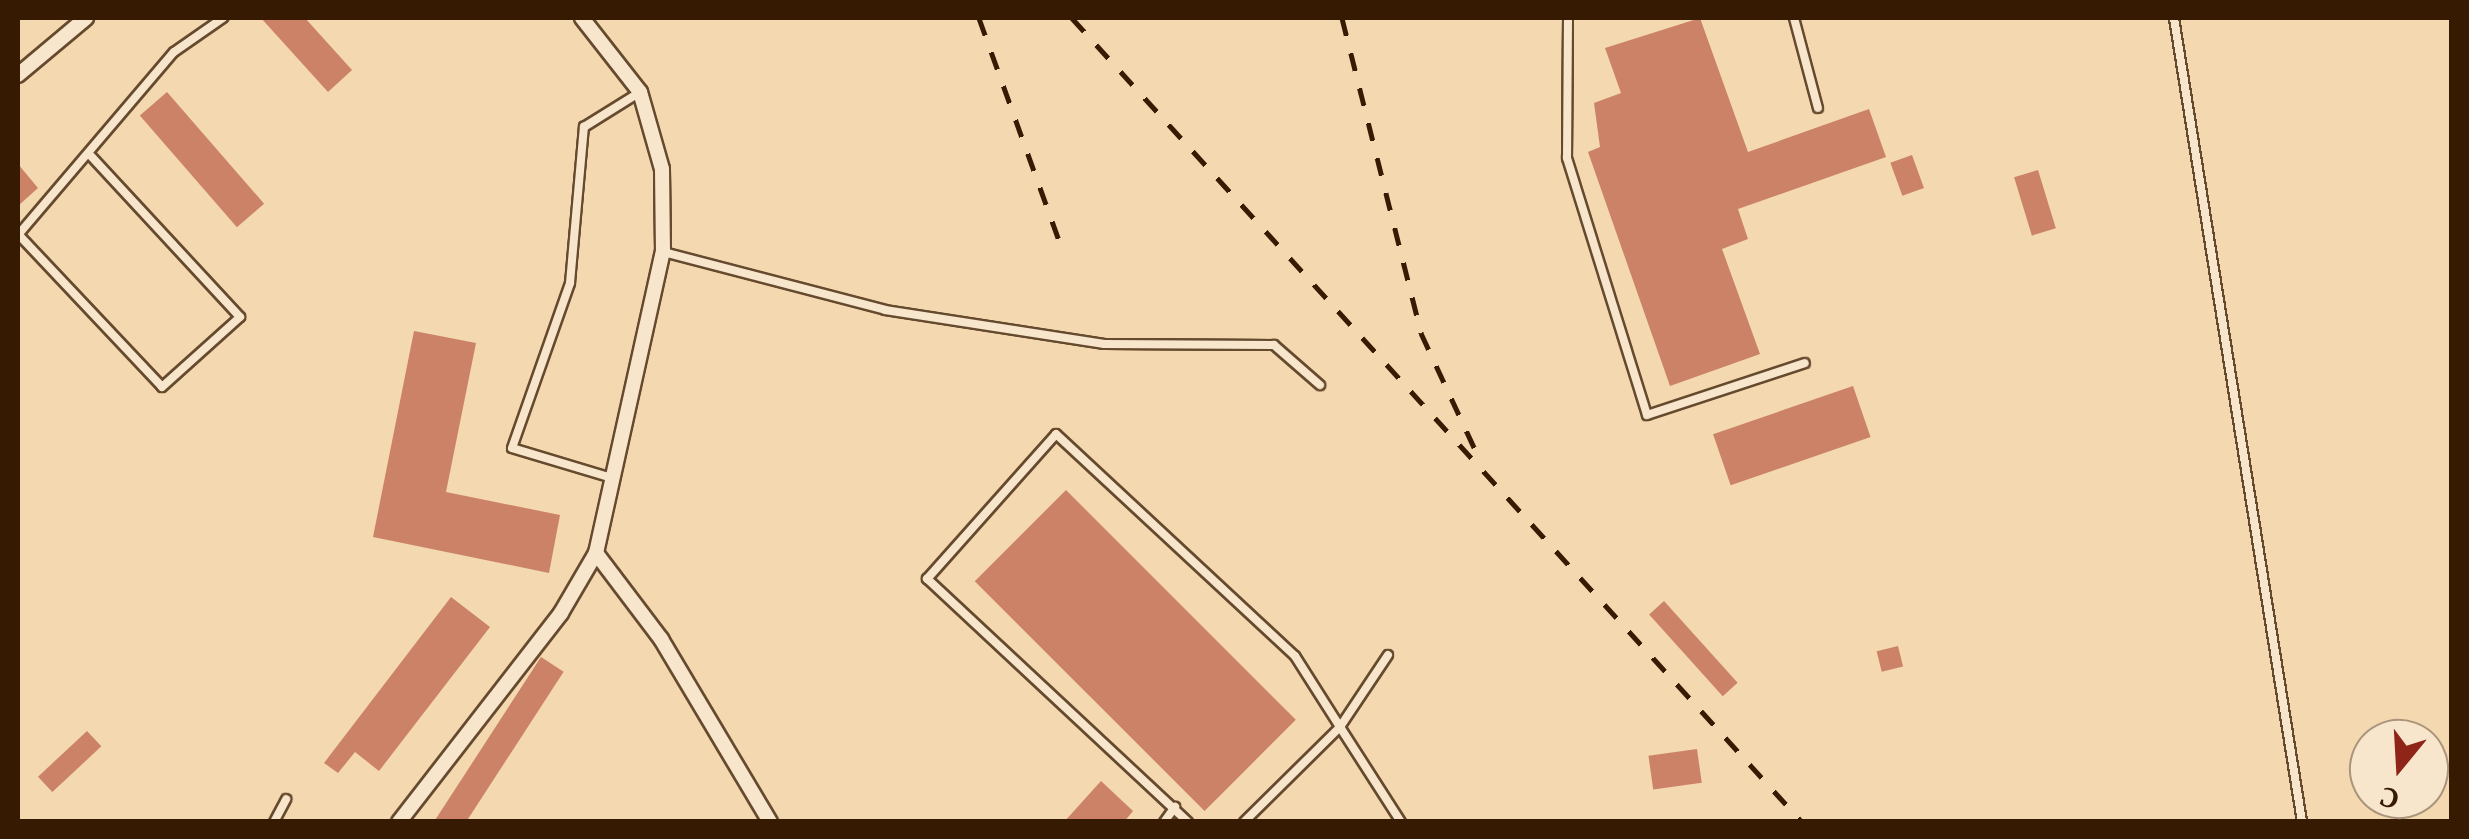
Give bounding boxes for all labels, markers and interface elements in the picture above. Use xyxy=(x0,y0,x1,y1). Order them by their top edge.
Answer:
north arrow xyxy=(2349,719,2449,819)
text: С xyxy=(2376,775,2405,817)

